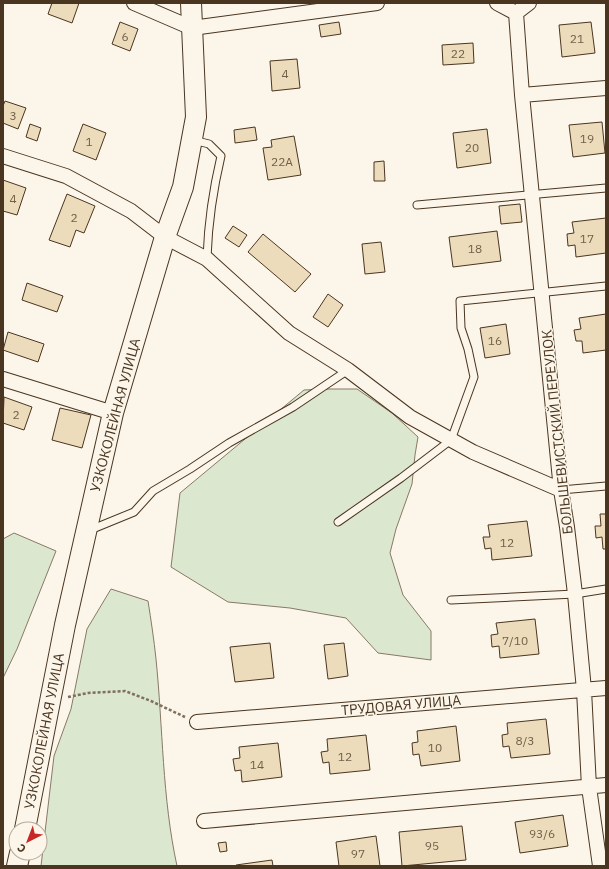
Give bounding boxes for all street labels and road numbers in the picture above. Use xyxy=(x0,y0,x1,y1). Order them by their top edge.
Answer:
street label: БОЛЬШЕВИСТСКИЙ ПЕРЕУЛОК xyxy=(536,329,577,535)
street label: УЗКОКОЛЕЙНАЯ УЛИЦА xyxy=(85,336,144,494)
street label: УЗКОКОЛЕЙНАЯ УЛИЦА xyxy=(19,651,68,811)
street label: ТРУДОВАЯ УЛИЦА xyxy=(340,691,462,719)

